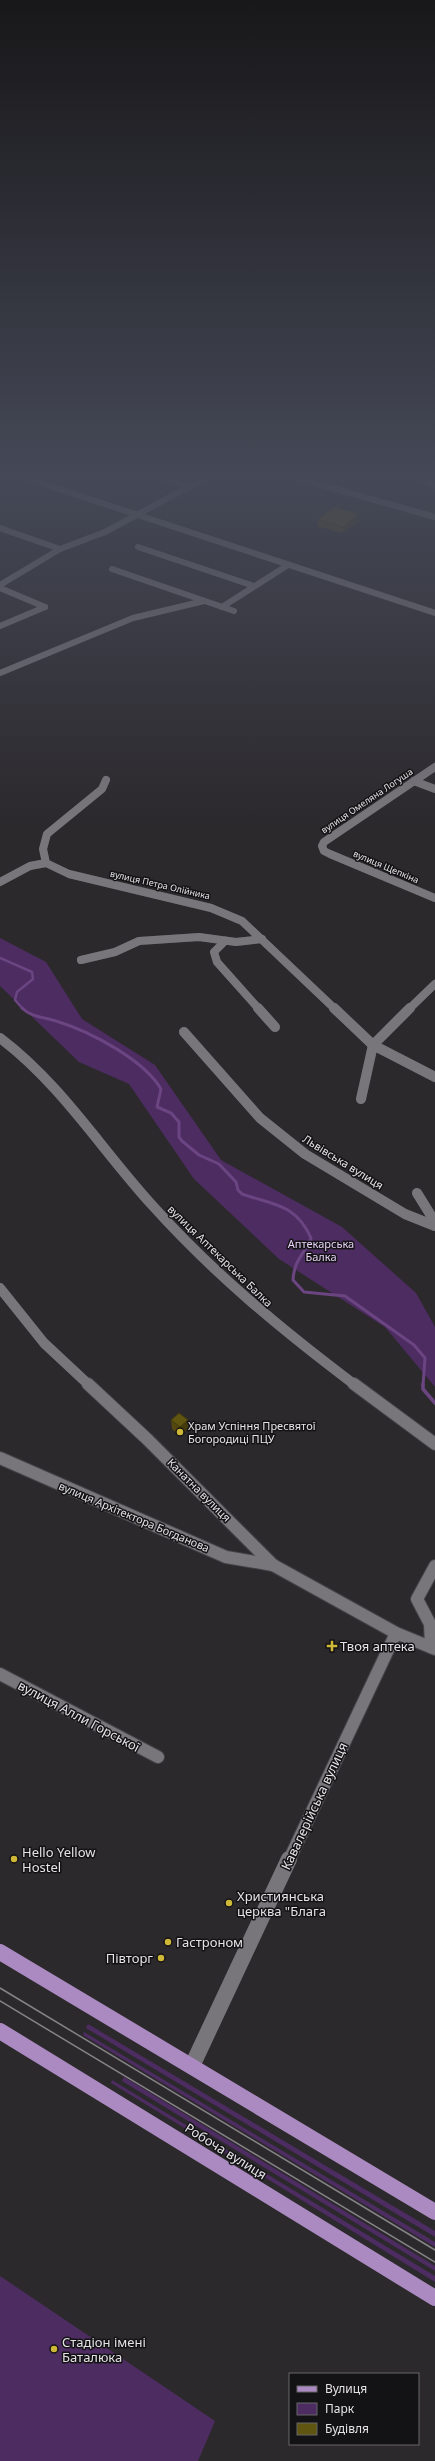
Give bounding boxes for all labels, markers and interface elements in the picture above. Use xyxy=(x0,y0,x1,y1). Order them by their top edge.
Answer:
street label: вулиця Омеляна Логуша xyxy=(318,765,415,836)
street label: вулиця Щепкіна xyxy=(351,847,421,886)
street label: вулиця Петра Олійника xyxy=(109,867,211,902)
street label: Львівська вулиця xyxy=(300,1131,386,1192)
street label: вулиця Аптекарська Балка xyxy=(165,1201,276,1310)
park label: Аптекарська Балка xyxy=(288,1236,354,1264)
place label: Храм Успіння Пресвятої Богородиці ПЦУ xyxy=(188,1418,316,1446)
marker: Храм Успіння Пресвятої Богородиці ПЦУ xyxy=(175,1427,185,1437)
street label: Канатна вулиця xyxy=(164,1455,234,1525)
street label: вулиця Архітектора Богданова xyxy=(56,1478,212,1555)
place label: Твоя аптека xyxy=(340,1637,415,1655)
marker: Твоя аптека xyxy=(327,1641,337,1651)
street label: вулиця Алли Горської xyxy=(15,1676,144,1756)
street label: Кавалерійська вулиця xyxy=(276,1739,352,1873)
place label: Hello Yellow Hostel xyxy=(22,1843,96,1876)
marker: Hello Yellow Hostel xyxy=(9,1854,19,1864)
place label: Християнська церква "Блага xyxy=(237,1887,326,1920)
marker: Християнська церква "Блага xyxy=(224,1898,234,1908)
place label: Гастроном xyxy=(176,1933,243,1951)
marker: Гастроном xyxy=(163,1937,173,1947)
place label: Півторг xyxy=(106,1949,153,1967)
marker: Півторг xyxy=(156,1953,166,1963)
street label: Робоча вулиця xyxy=(182,2119,270,2183)
place label: Стадіон імені Баталюка xyxy=(62,2333,146,2366)
marker: Стадіон імені Баталюка xyxy=(49,2344,59,2354)
legend xyxy=(289,2373,419,2445)
text: Вулиця xyxy=(325,2380,367,2397)
text: Парк xyxy=(325,2400,355,2417)
text: Будівля xyxy=(325,2420,369,2437)

